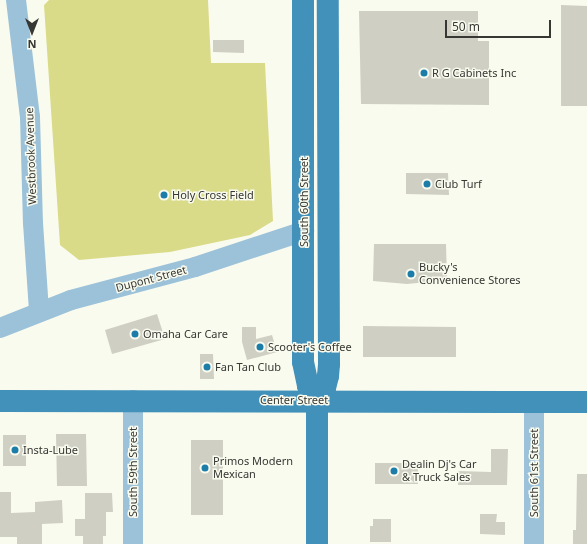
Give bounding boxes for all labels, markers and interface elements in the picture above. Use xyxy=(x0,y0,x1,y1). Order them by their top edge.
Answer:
north arrow xyxy=(12,12,52,52)
scale bar xyxy=(447,12,553,38)
text: 50 m xyxy=(452,18,480,35)
text: N xyxy=(28,37,36,52)
place label: R G Cabinets Inc xyxy=(432,66,516,80)
marker: R G Cabinets Inc xyxy=(419,68,429,78)
street label: Westbrook Avenue xyxy=(23,107,39,205)
street label: South 60th Street xyxy=(297,157,311,247)
place label: Club Turf xyxy=(435,177,482,191)
marker: Club Turf xyxy=(422,179,432,189)
place label: Holy Cross Field xyxy=(172,188,254,202)
marker: Holy Cross Field xyxy=(159,190,169,200)
place label: Bucky's Convenience Stores xyxy=(419,261,521,287)
street label: Dupont Street xyxy=(114,263,188,295)
marker: Bucky's Convenience Stores xyxy=(406,269,416,279)
place label: Omaha Car Care xyxy=(143,327,228,341)
marker: Omaha Car Care xyxy=(130,329,140,339)
place label: Scooter's Coffee xyxy=(268,340,352,354)
marker: Scooter's Coffee xyxy=(255,342,265,352)
place label: Fan Tan Club xyxy=(215,360,281,374)
marker: Fan Tan Club xyxy=(202,362,212,372)
street label: Center Street xyxy=(260,393,328,407)
street label: South 59th Street xyxy=(126,427,140,517)
street label: South 61st Street xyxy=(527,429,541,517)
place label: Insta-Lube xyxy=(23,443,78,457)
marker: Insta-Lube xyxy=(10,445,20,455)
place label: Primos Modern Mexican xyxy=(213,455,293,481)
place label: Dealin Dj's Car & Truck Sales xyxy=(402,458,477,484)
marker: Primos Modern Mexican xyxy=(200,463,210,473)
marker: Dealin Dj's Car & Truck Sales xyxy=(389,466,399,476)

